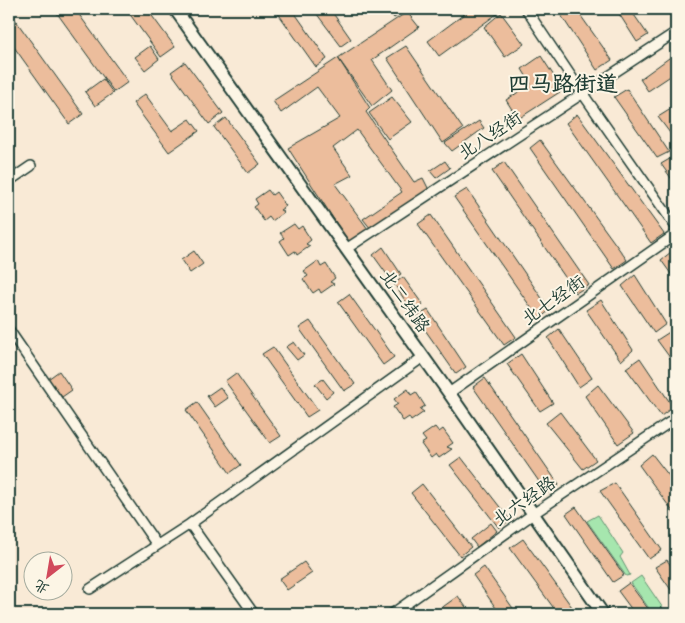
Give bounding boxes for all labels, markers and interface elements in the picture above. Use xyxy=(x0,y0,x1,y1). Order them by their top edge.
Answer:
district label: 四马路街道 xyxy=(508,64,618,103)
street label: 北八经街 xyxy=(451,102,529,168)
street label: 北二纬路 xyxy=(371,262,439,340)
street label: 北七经街 xyxy=(514,266,592,334)
street label: 北六经路 xyxy=(485,467,563,535)
north arrow xyxy=(22,550,72,600)
text: 北 xyxy=(29,572,54,601)

